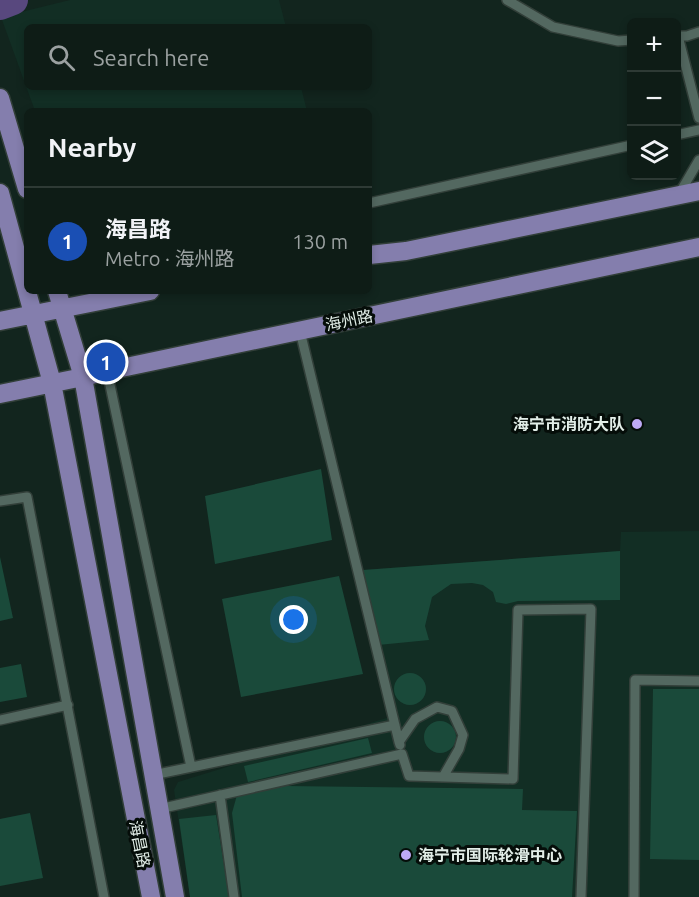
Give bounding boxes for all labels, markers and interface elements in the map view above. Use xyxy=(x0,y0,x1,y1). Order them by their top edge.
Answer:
map controls xyxy=(627,18,681,180)
button: + xyxy=(627,18,681,72)
search box xyxy=(24,24,372,90)
icon: search xyxy=(45,41,78,74)
text: Search here xyxy=(93,45,209,70)
button: − xyxy=(627,72,681,126)
button: layers xyxy=(627,126,681,180)
text: Nearby xyxy=(48,133,136,162)
text: 海昌路 xyxy=(105,216,171,241)
text: 1 xyxy=(62,230,73,253)
text: 130 m xyxy=(292,230,348,253)
text: Metro · 海州路 xyxy=(105,247,235,270)
street label: 海州路 xyxy=(324,306,374,334)
pin: 1 xyxy=(86,340,126,385)
place label: 海宁市消防大队 xyxy=(513,415,625,433)
marker: 海宁市消防大队 xyxy=(630,417,644,431)
your location xyxy=(279,605,308,634)
street label: 海昌路 xyxy=(127,819,153,869)
place label: 海宁市国际轮滑中心 xyxy=(418,846,562,864)
marker: 海宁市国际轮滑中心 xyxy=(399,848,413,862)

